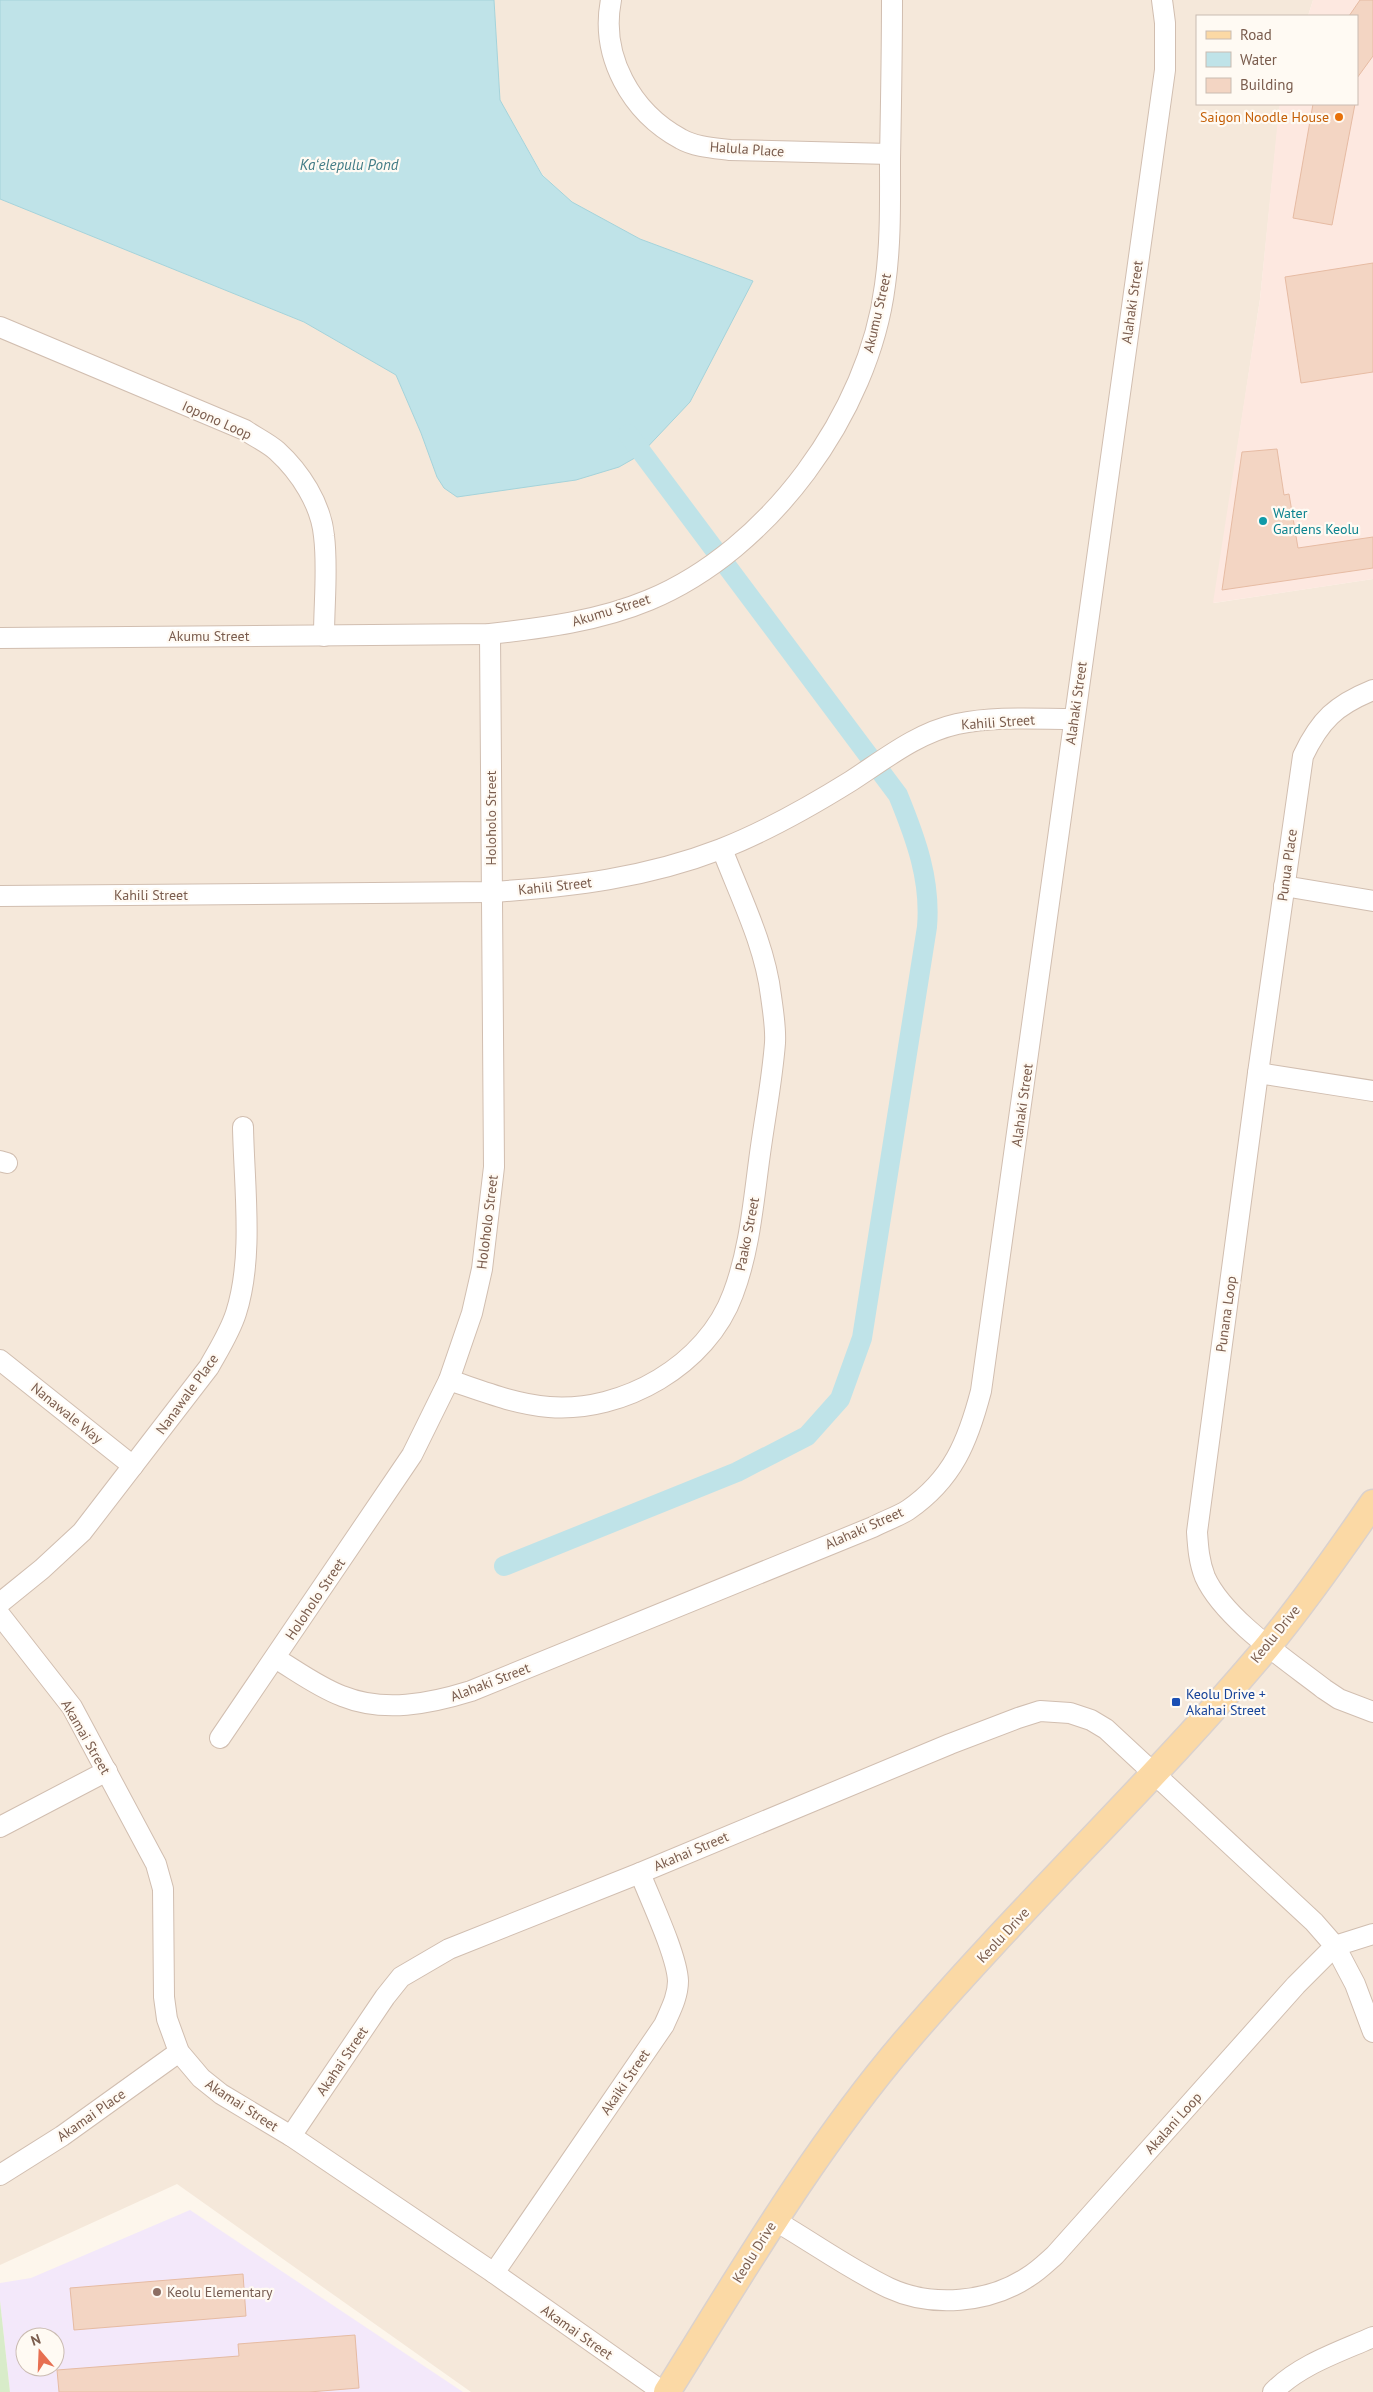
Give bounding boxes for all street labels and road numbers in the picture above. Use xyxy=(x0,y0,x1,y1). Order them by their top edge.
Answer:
street label: Halula Place xyxy=(709,137,785,161)
street label: Alahaki Street xyxy=(1117,259,1147,345)
street label: Akumu Street xyxy=(859,271,895,354)
street label: Iopono Loop xyxy=(179,397,255,443)
street label: Akumu Street xyxy=(570,590,653,630)
street label: Akumu Street xyxy=(169,627,250,645)
street label: Alahaki Street xyxy=(1061,660,1091,746)
street label: Kahili Street xyxy=(961,710,1036,734)
street label: Holoholo Street xyxy=(482,770,500,865)
street label: Punua Place xyxy=(1273,828,1301,902)
street label: Kahili Street xyxy=(517,873,593,899)
street label: Kahili Street xyxy=(114,886,188,904)
street label: Alahaki Street xyxy=(1007,1062,1037,1148)
street label: Holoholo Street xyxy=(472,1174,502,1270)
street label: Paako Street xyxy=(731,1195,763,1272)
street label: Punana Loop xyxy=(1212,1275,1240,1353)
street label: Nanawale Place xyxy=(152,1350,222,1438)
street label: Nanawale Way xyxy=(27,1379,107,1448)
street label: Alahaki Street xyxy=(822,1503,906,1553)
street label: Holoholo Street xyxy=(281,1554,349,1643)
street label: Keolu Drive xyxy=(1246,1601,1304,1667)
street label: Alahaki Street xyxy=(448,1658,533,1705)
street label: Akamai Street xyxy=(57,1696,115,1778)
street label: Akahai Street xyxy=(651,1827,731,1875)
street label: Keolu Drive xyxy=(973,1904,1033,1966)
street label: Akahai Street xyxy=(312,2023,372,2099)
street label: Akaiki Street xyxy=(596,2045,654,2118)
street label: Akamai Street xyxy=(202,2075,282,2135)
street label: Akamai Place xyxy=(53,2085,129,2145)
street label: Akalani Loop xyxy=(1141,2088,1205,2158)
street label: Keolu Drive xyxy=(728,2218,780,2286)
street label: Akamai Street xyxy=(538,2301,617,2363)

